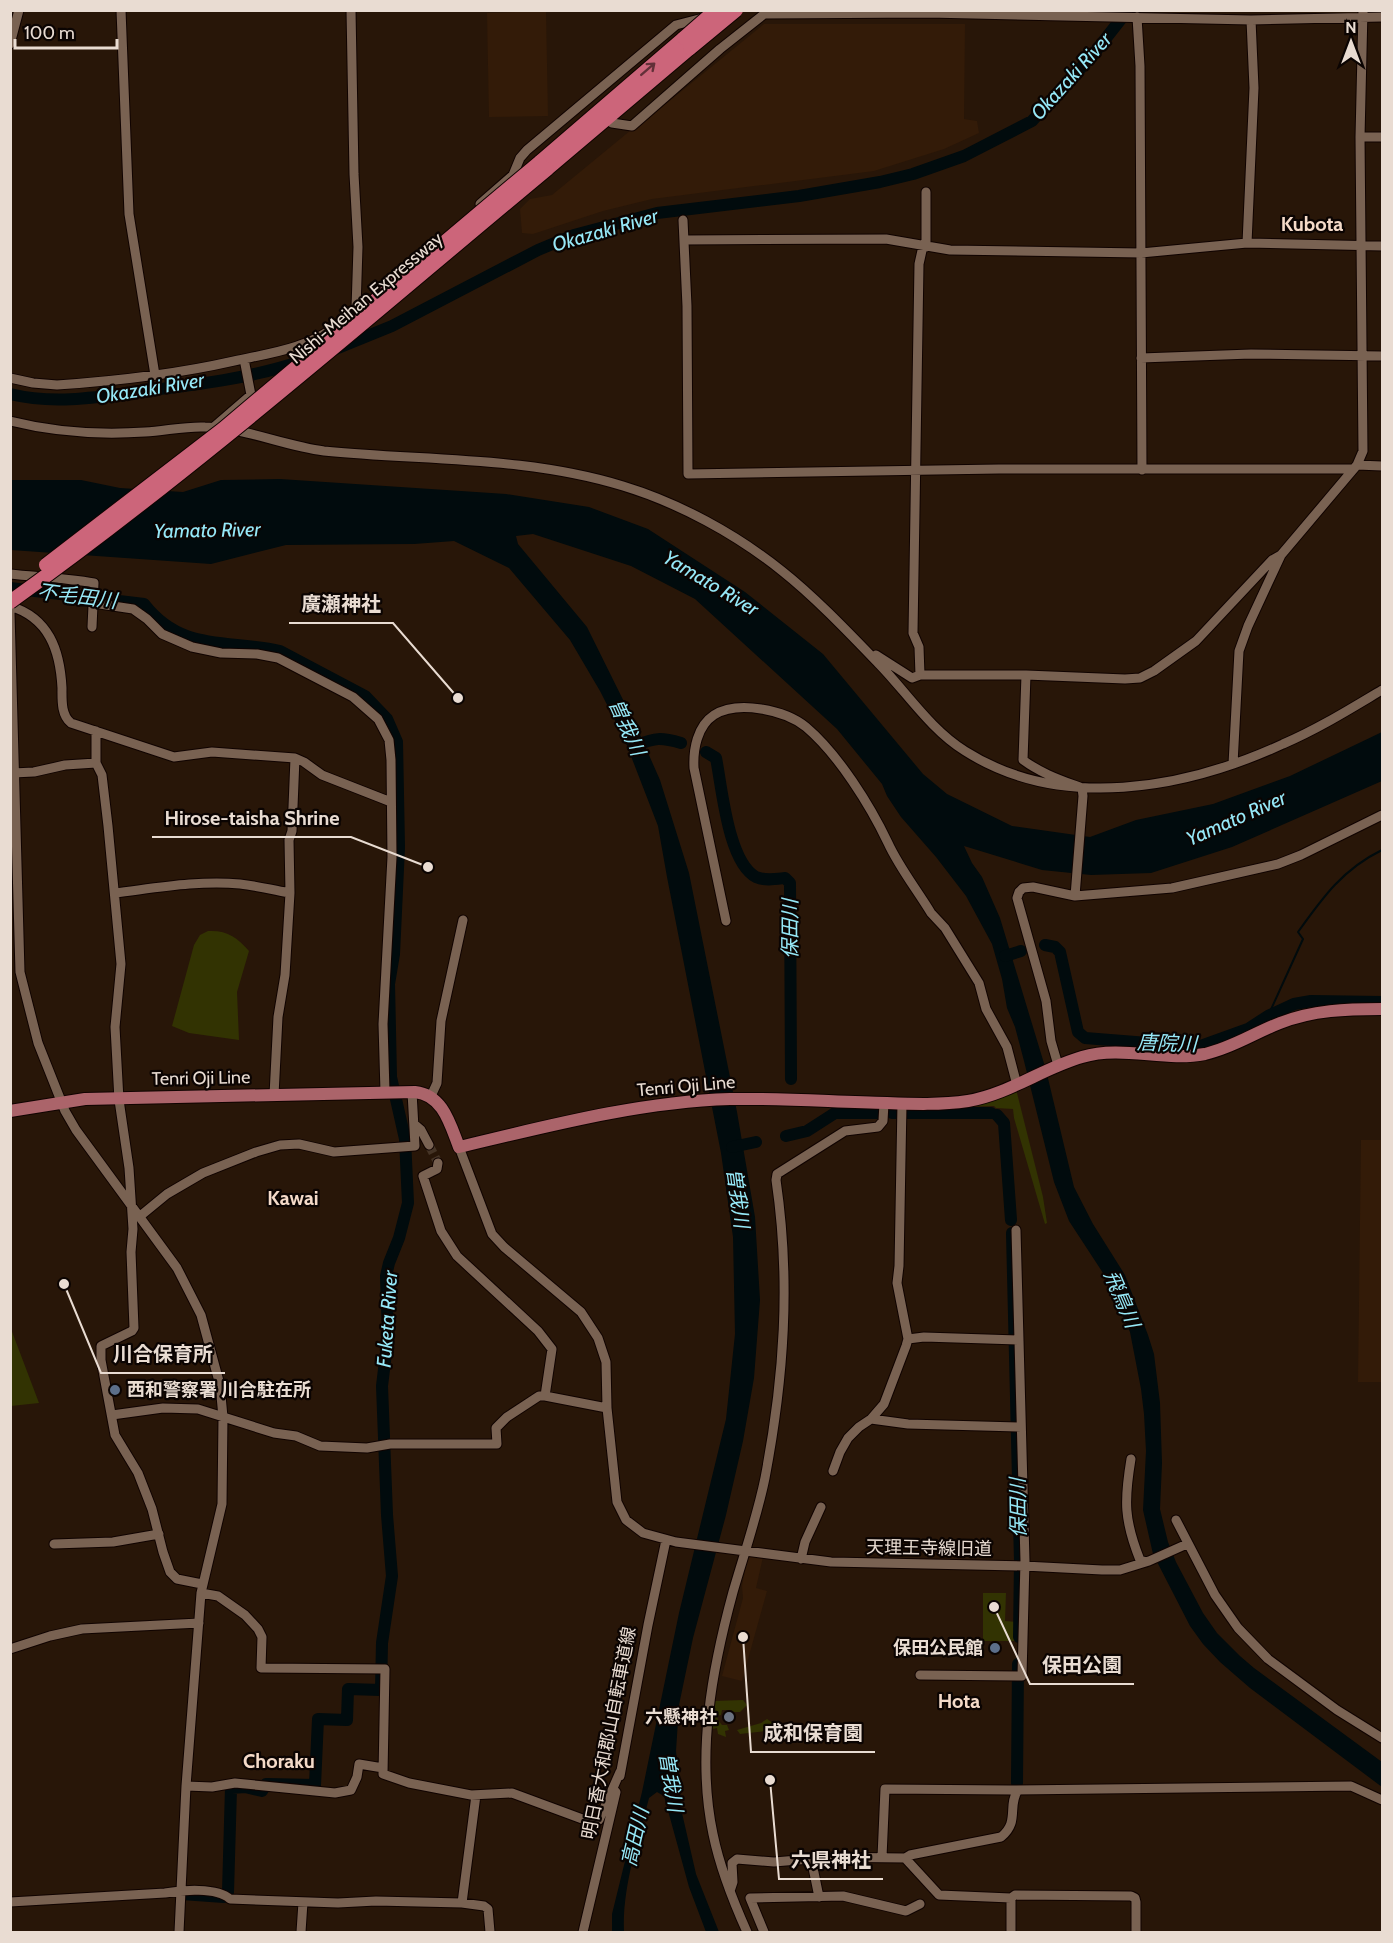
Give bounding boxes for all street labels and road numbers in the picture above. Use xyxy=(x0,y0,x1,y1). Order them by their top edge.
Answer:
street label: Nishi-Meihan Expressway xyxy=(285,227,447,369)
street label: Tenri Oji Line xyxy=(152,1066,250,1090)
street label: Tenri Oji Line xyxy=(636,1071,736,1101)
street label: 天理王寺線旧道 xyxy=(866,1536,992,1560)
street label: 明日香大和郡山自転車道線 xyxy=(578,1625,640,1841)

